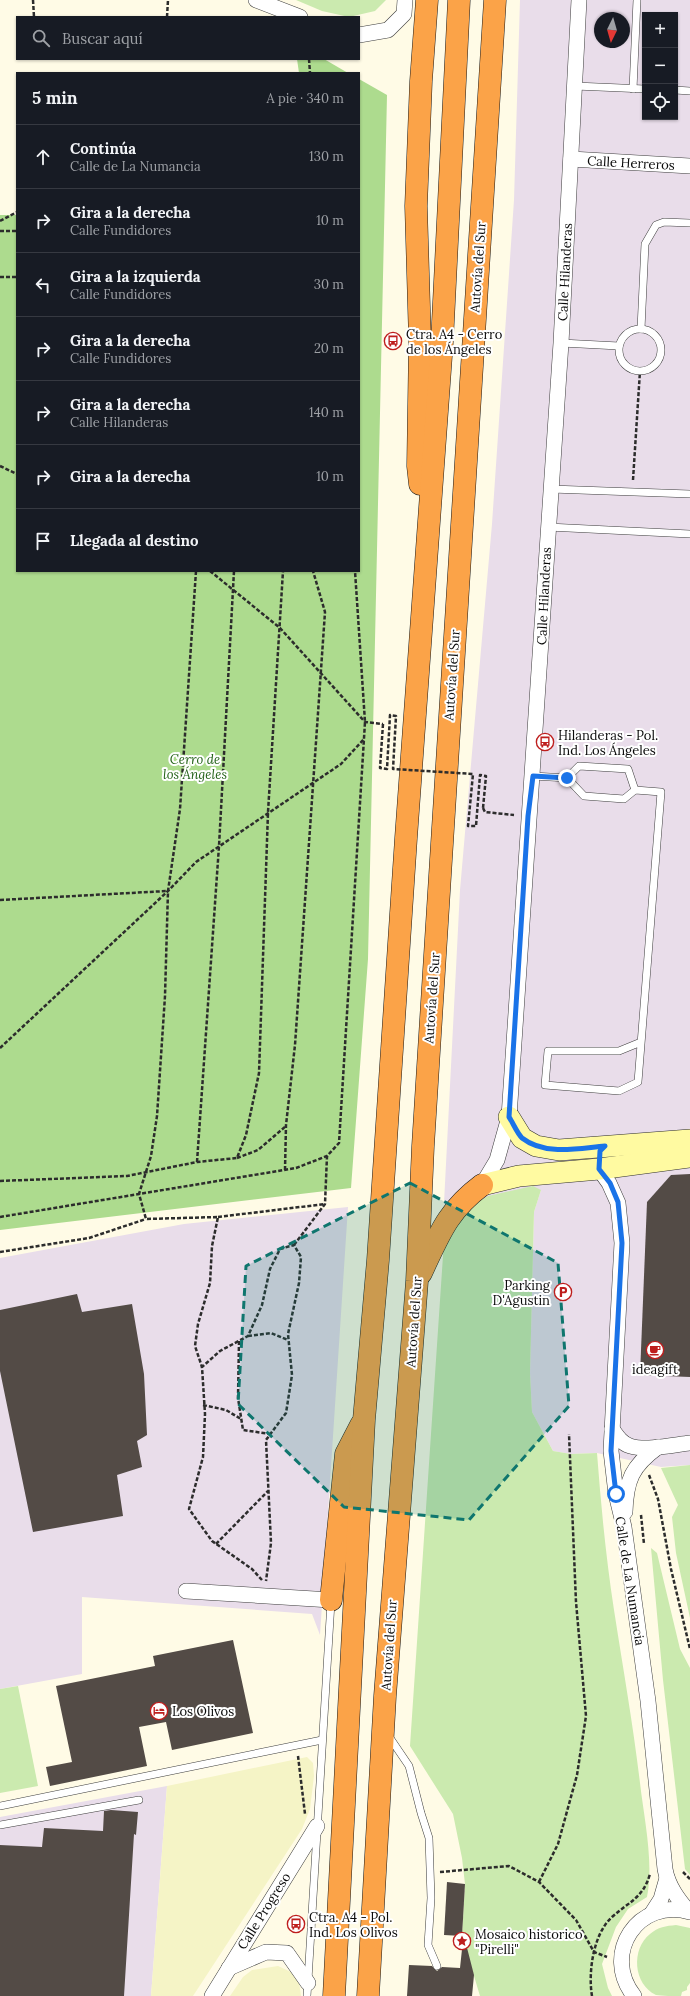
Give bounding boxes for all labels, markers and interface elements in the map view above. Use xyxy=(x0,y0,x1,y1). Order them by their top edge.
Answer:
north arrow xyxy=(594,12,630,48)
map controls xyxy=(642,12,678,120)
button: + xyxy=(642,12,678,48)
search box xyxy=(16,16,360,60)
icon: search xyxy=(30,27,52,49)
text: Buscar aquí xyxy=(62,29,143,48)
button: − xyxy=(642,48,678,84)
button: locate xyxy=(642,84,678,120)
text: 5 min xyxy=(32,87,78,109)
text: A pie · 340 m xyxy=(266,90,344,107)
text: Continúa xyxy=(70,139,136,158)
icon: ahead xyxy=(32,146,54,168)
text: 130 m xyxy=(309,148,344,165)
street label: Calle Herreros xyxy=(587,152,675,174)
text: Calle de La Numancia xyxy=(70,158,201,175)
text: Gira a la derecha xyxy=(70,203,190,222)
icon: right xyxy=(32,210,54,232)
text: 10 m xyxy=(316,212,344,229)
street label: Autovía del Sur xyxy=(466,221,490,314)
text: Calle Fundidores xyxy=(70,222,171,239)
street label: Calle Hilanderas xyxy=(554,222,576,322)
text: Gira a la izquierda xyxy=(70,267,201,286)
icon: left xyxy=(32,274,54,296)
text: 30 m xyxy=(314,276,344,293)
text: Calle Fundidores xyxy=(70,286,171,303)
place label: Ctra. A4 - Cerro de los Ángeles xyxy=(406,326,503,358)
text: Gira a la derecha xyxy=(70,331,190,350)
bus stop icon: Ctra. A4 - Cerro de los Ángeles xyxy=(383,331,403,351)
icon: right xyxy=(32,338,54,360)
text: 20 m xyxy=(314,340,344,357)
text: Calle Fundidores xyxy=(70,350,171,367)
text: Gira a la derecha xyxy=(70,395,190,414)
icon: right xyxy=(32,402,54,424)
text: 140 m xyxy=(309,404,344,421)
text: Calle Hilanderas xyxy=(70,414,168,431)
icon: right xyxy=(32,466,54,488)
text: Gira a la derecha xyxy=(70,467,190,486)
text: 10 m xyxy=(316,468,344,485)
icon: arrive xyxy=(32,530,54,552)
text: Llegada al destino xyxy=(70,531,199,550)
street label: Calle Hilanderas xyxy=(533,546,555,646)
street label: Autovía del Sur xyxy=(440,629,464,722)
place label: Hilanderas - Pol. Ind. Los Ángeles xyxy=(558,727,658,759)
bus stop icon: Hilanderas - Pol. Ind. Los Ángeles xyxy=(535,732,555,752)
park label: Cerro de los Ángeles xyxy=(163,751,227,783)
route end xyxy=(558,769,576,787)
street label: Autovía del Sur xyxy=(420,952,444,1045)
street label: Autovía del Sur xyxy=(402,1276,426,1369)
place label: Parking D'Agustin xyxy=(493,1277,551,1309)
parking icon: Parking D'Agustin xyxy=(553,1282,573,1302)
cafe icon: ideagift xyxy=(645,1340,665,1360)
place label: ideagift xyxy=(632,1361,678,1378)
route start xyxy=(607,1485,625,1503)
street label: Calle de La Numancia xyxy=(611,1515,649,1647)
street label: Autovía del Sur xyxy=(377,1599,401,1692)
hotel icon: Los Olivos xyxy=(149,1701,169,1721)
place label: Los Olivos xyxy=(172,1703,234,1720)
street label: Calle Progreso xyxy=(234,1869,295,1953)
place label: Ctra. A4 - Pol. Ind. Los Olivos xyxy=(309,1909,398,1941)
bus stop icon: Ctra. A4 - Pol. Ind. Los Olivos xyxy=(286,1914,306,1934)
place label: Mosaico historico "Pirelli" xyxy=(475,1926,583,1958)
place icon: Mosaico historico "Pirelli" xyxy=(452,1931,472,1951)

